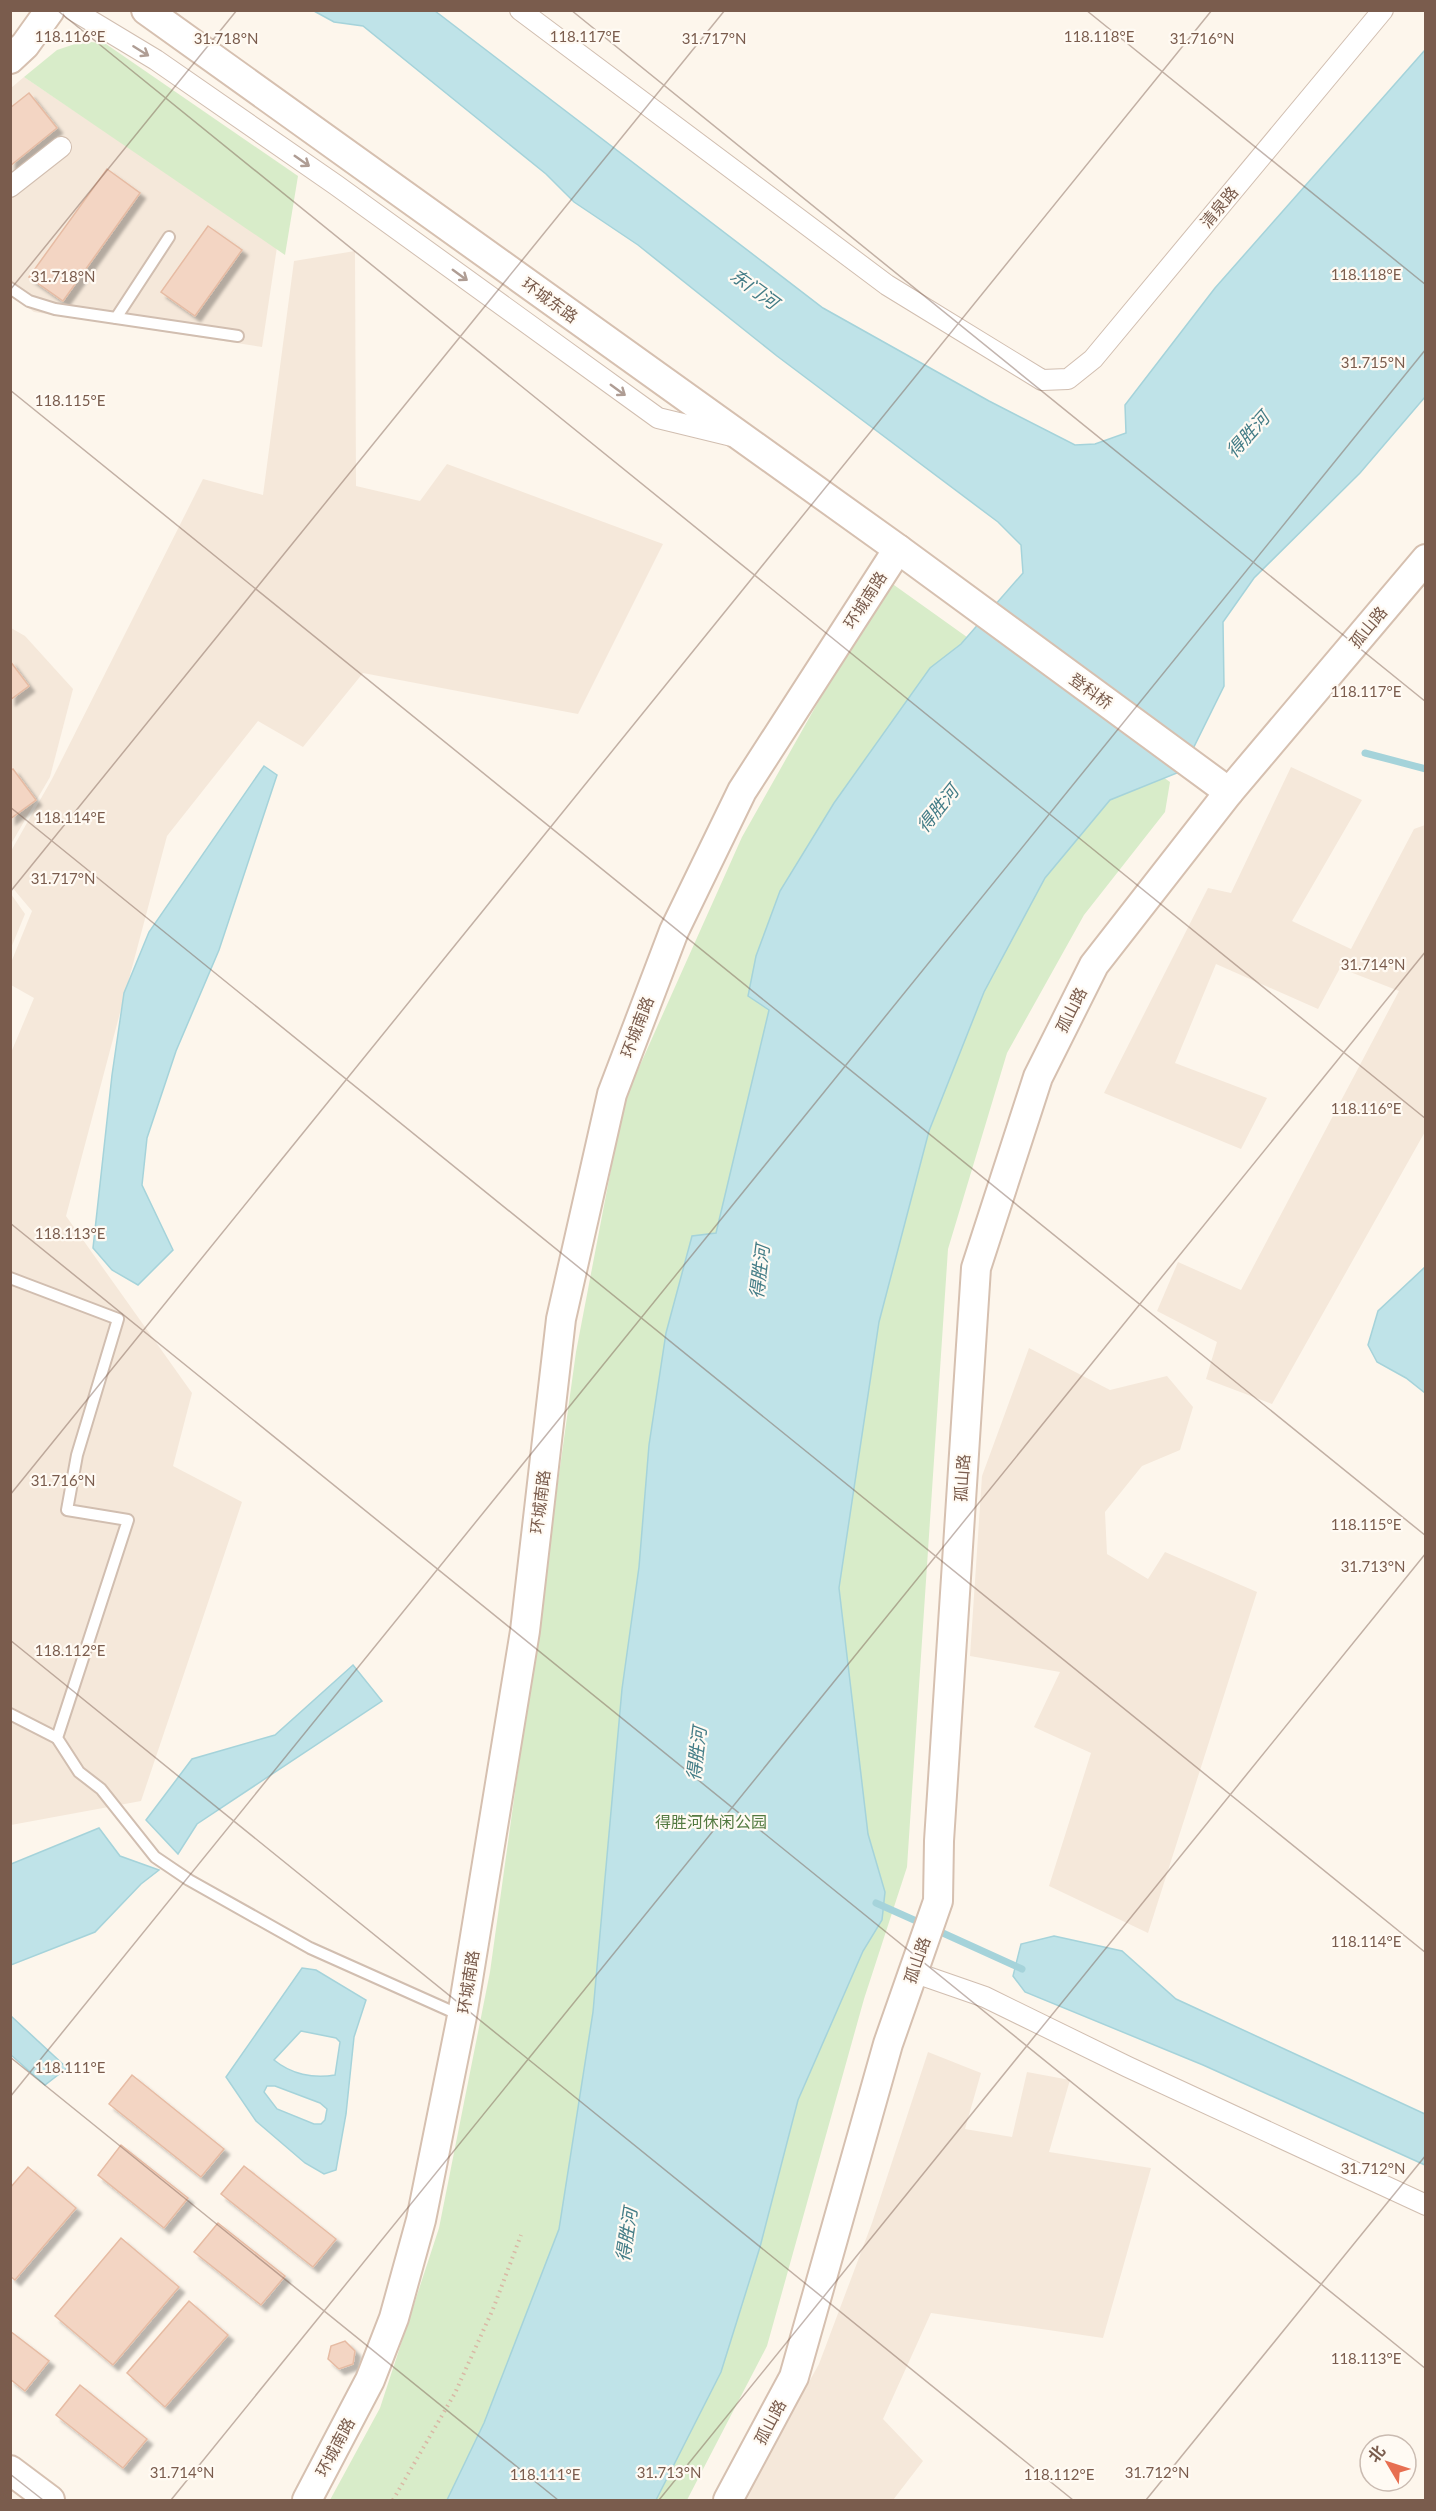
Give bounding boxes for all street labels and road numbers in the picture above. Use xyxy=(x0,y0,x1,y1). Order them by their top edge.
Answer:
street label: 清泉路 xyxy=(1196,182,1241,231)
street label: 环城东路 xyxy=(519,273,582,326)
street label: 环城南路 xyxy=(839,568,890,632)
street label: 孤山路 xyxy=(1345,602,1390,651)
street label: 登科桥 xyxy=(1066,669,1116,712)
street label: 孤山路 xyxy=(1051,984,1090,1035)
street label: 环城南路 xyxy=(616,994,657,1060)
street label: 孤山路 xyxy=(950,1453,973,1503)
street label: 环城南路 xyxy=(526,1469,553,1535)
street label: 孤山路 xyxy=(900,1934,933,1986)
street label: 环城南路 xyxy=(453,1949,482,2015)
street label: 孤山路 xyxy=(750,2396,789,2447)
street label: 环城南路 xyxy=(311,2414,358,2479)

